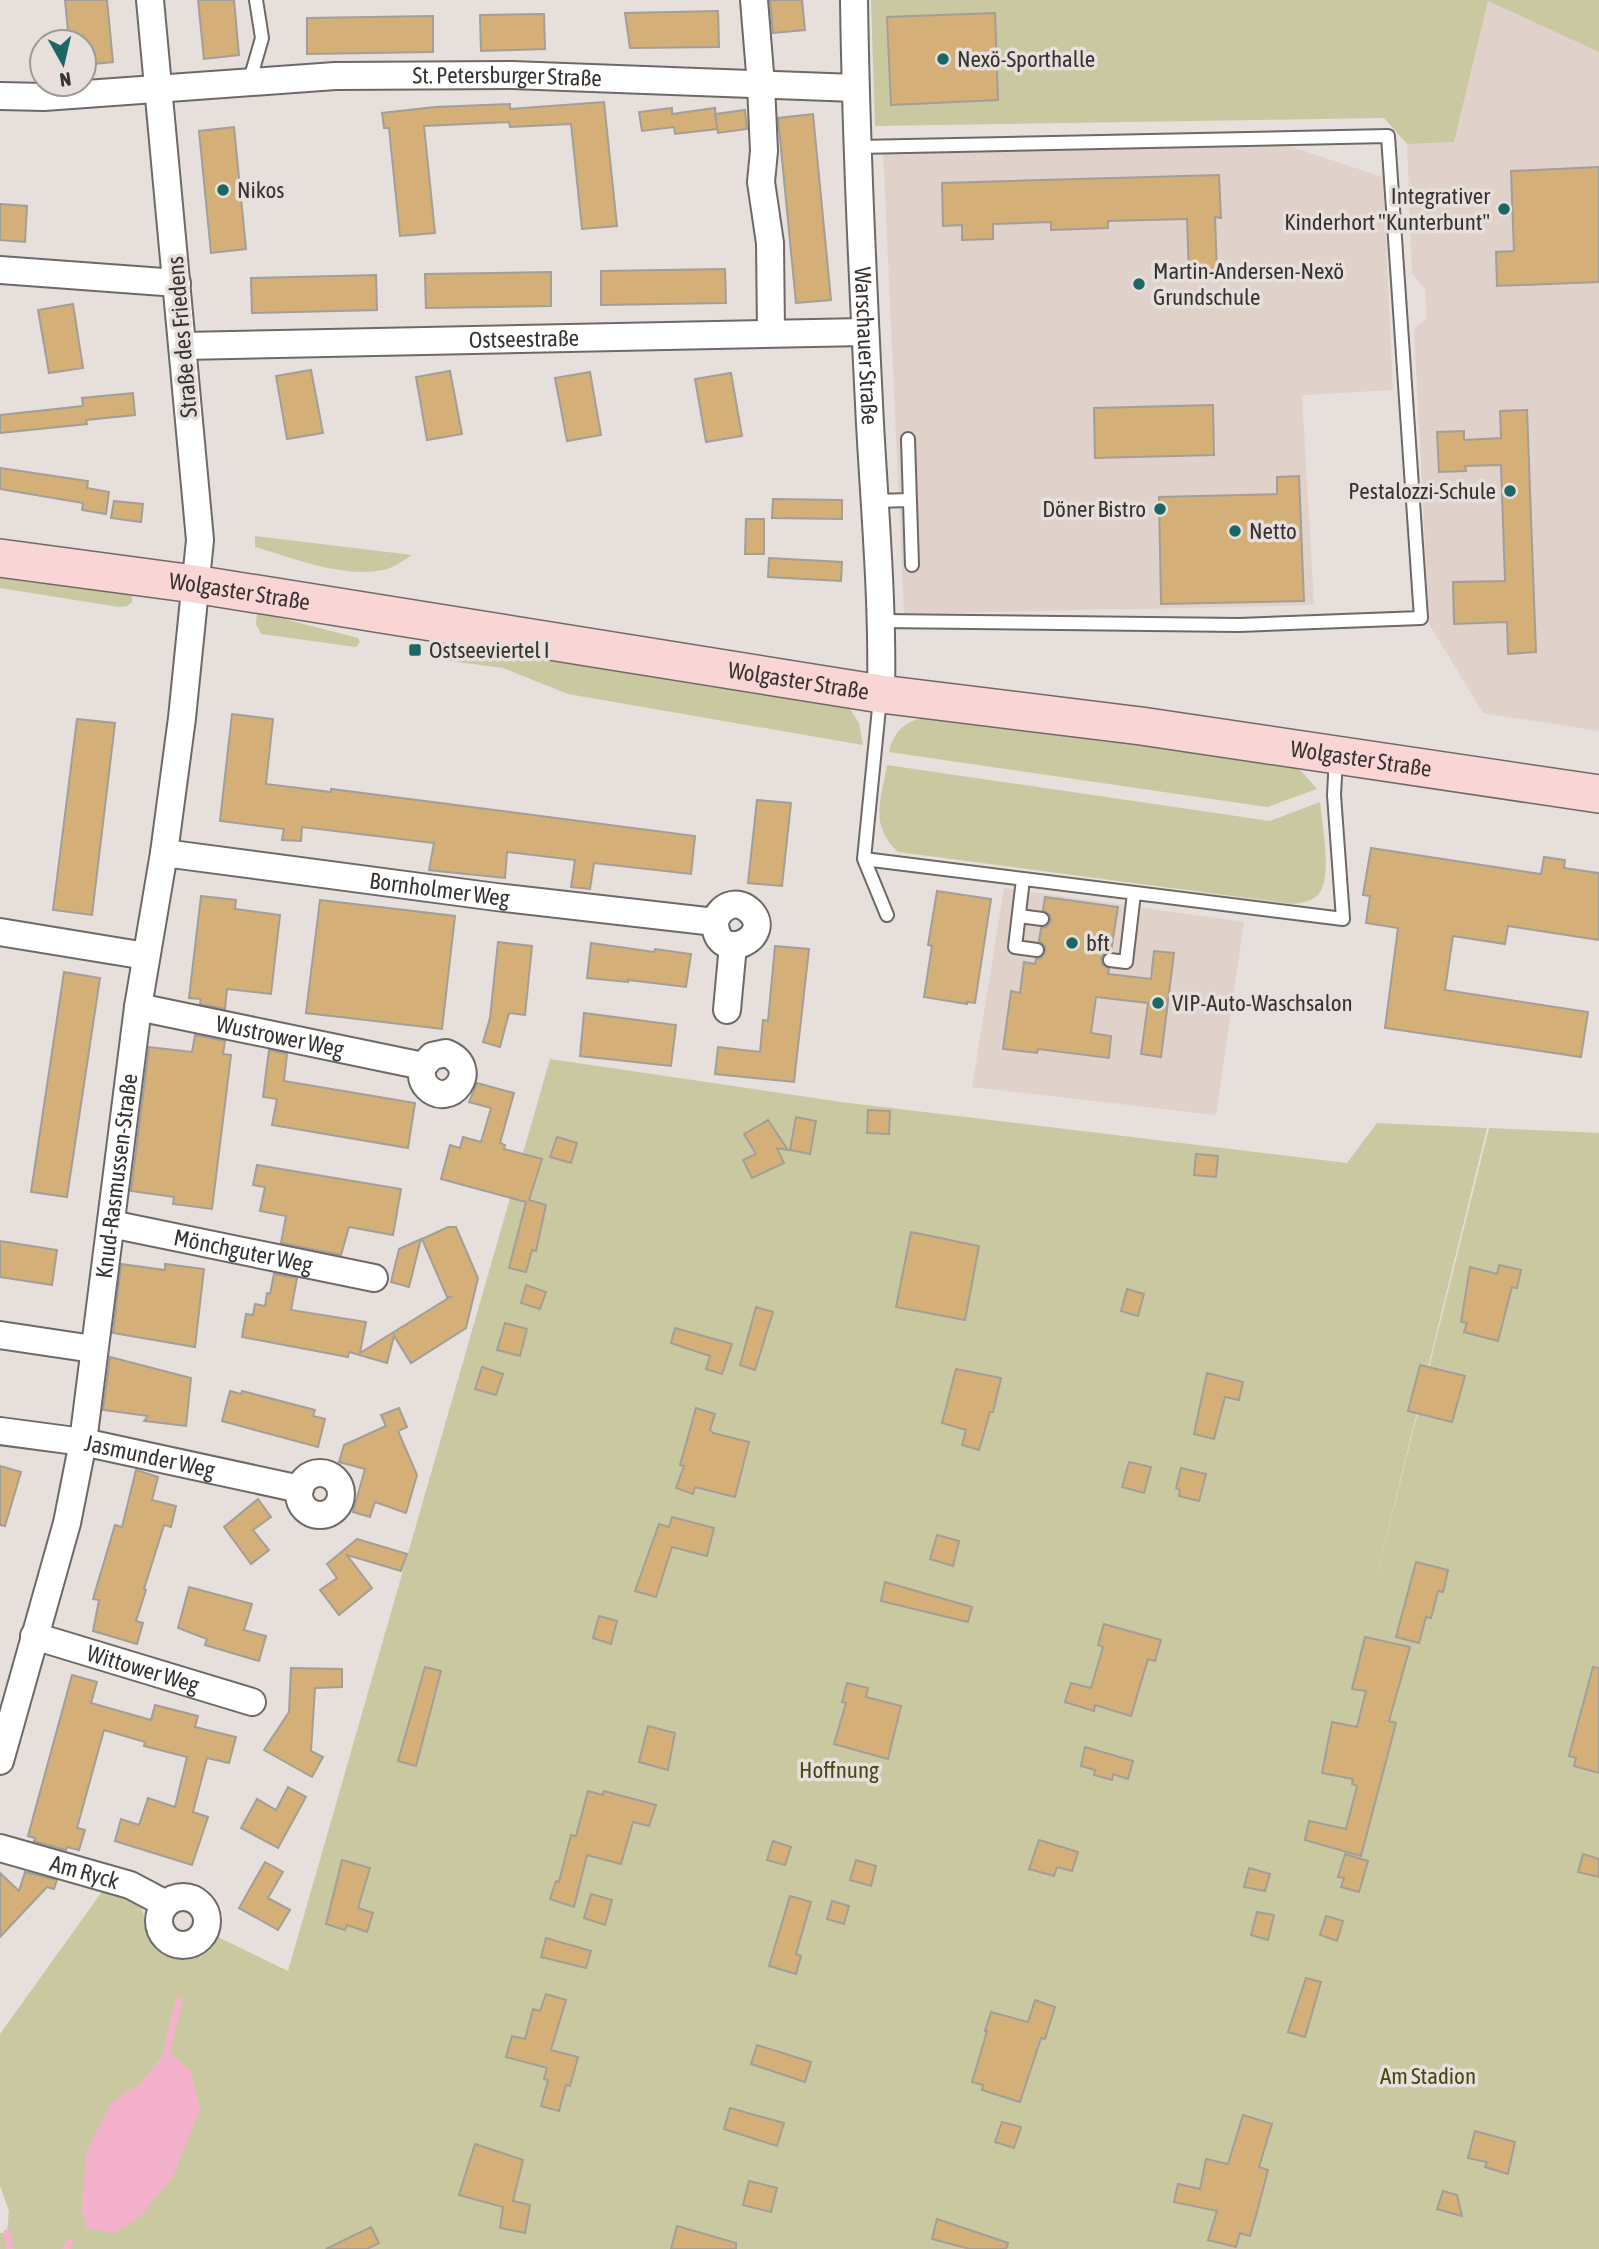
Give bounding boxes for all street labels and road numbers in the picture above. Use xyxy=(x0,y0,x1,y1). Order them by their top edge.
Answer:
street label: St. Petersburger Straße xyxy=(412,62,602,91)
street label: Straße des Friedens xyxy=(162,255,202,419)
street label: Warschauer Straße xyxy=(849,266,883,425)
street label: Ostseestraße xyxy=(469,325,579,353)
street label: Wolgaster Straße xyxy=(168,568,312,615)
street label: Wolgaster Straße xyxy=(726,657,871,705)
street label: Wolgaster Straße xyxy=(1289,735,1433,782)
street label: Bornholmer Weg xyxy=(368,867,511,911)
street label: Wustrower Weg xyxy=(214,1011,346,1062)
street label: Knud-Rasmussen-Straße xyxy=(91,1072,142,1280)
street label: Mönchguter Weg xyxy=(171,1224,315,1278)
street label: Jasmunder Weg xyxy=(82,1430,217,1483)
street label: Wittower Weg xyxy=(84,1640,202,1698)
street label: Am Ryck xyxy=(47,1850,122,1894)

